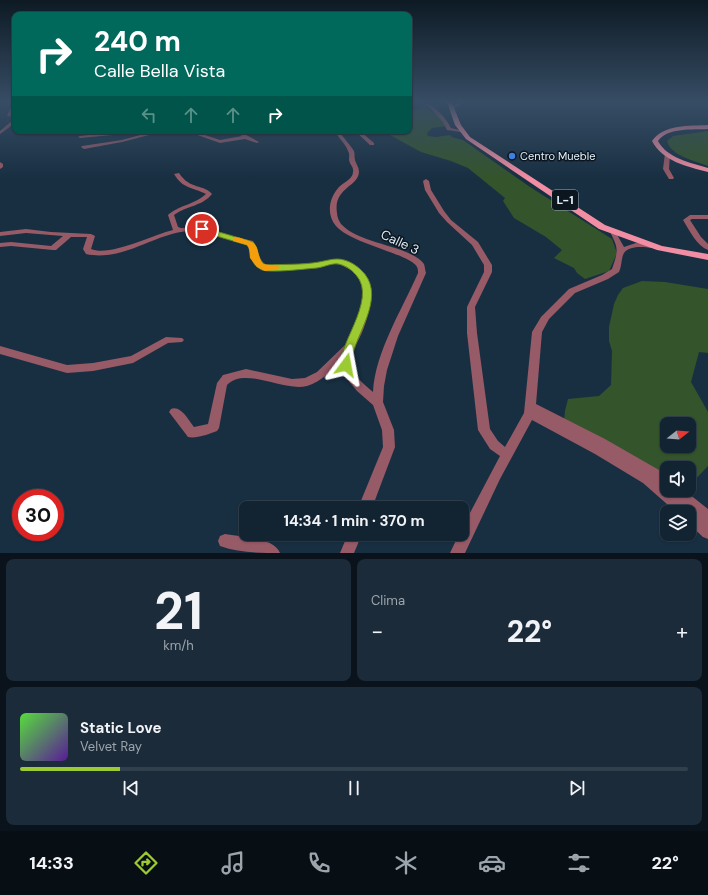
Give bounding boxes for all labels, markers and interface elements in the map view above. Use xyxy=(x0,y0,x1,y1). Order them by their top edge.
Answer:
text: 240 m xyxy=(94,23,181,60)
icon: right xyxy=(28,28,80,80)
text: Calle Bella Vista xyxy=(94,59,225,83)
icon: left xyxy=(138,104,160,126)
icon: ahead xyxy=(180,104,202,126)
icon: ahead xyxy=(222,104,244,126)
icon: right xyxy=(264,104,286,126)
place label: Centro Mueble xyxy=(520,149,595,163)
marker: Centro Mueble xyxy=(507,151,517,161)
road number: L-1 xyxy=(552,190,578,210)
pin xyxy=(185,212,219,246)
icon: arrive xyxy=(191,218,213,240)
street label: Calle 3 xyxy=(378,226,422,258)
position arrow xyxy=(325,344,367,386)
north arrow xyxy=(660,417,696,453)
map controls xyxy=(660,417,696,541)
button: sound xyxy=(660,461,696,497)
speed limit sign: 30 xyxy=(12,489,64,541)
button: layers xyxy=(660,505,696,541)
text: 14:34 · 1 min · 370 m xyxy=(283,511,425,531)
text: 21 xyxy=(154,577,203,645)
text: Clima xyxy=(371,592,405,609)
text: 22° xyxy=(507,612,552,651)
text: − xyxy=(371,617,383,646)
text: + xyxy=(676,617,688,646)
text: km/h xyxy=(163,637,194,654)
text: Static Love xyxy=(80,718,161,738)
text: Velvet Ray xyxy=(80,738,142,755)
icon: previous xyxy=(120,777,142,799)
icon: pause xyxy=(343,777,365,799)
icon: next xyxy=(566,777,588,799)
icon: directions xyxy=(132,849,160,877)
icon: music xyxy=(219,849,247,877)
icon: phone xyxy=(305,849,333,877)
icon: climate xyxy=(392,849,420,877)
icon: car xyxy=(478,849,506,877)
icon: filters xyxy=(565,849,593,877)
text: 14:33 xyxy=(29,851,74,875)
text: 22° xyxy=(651,851,679,875)

